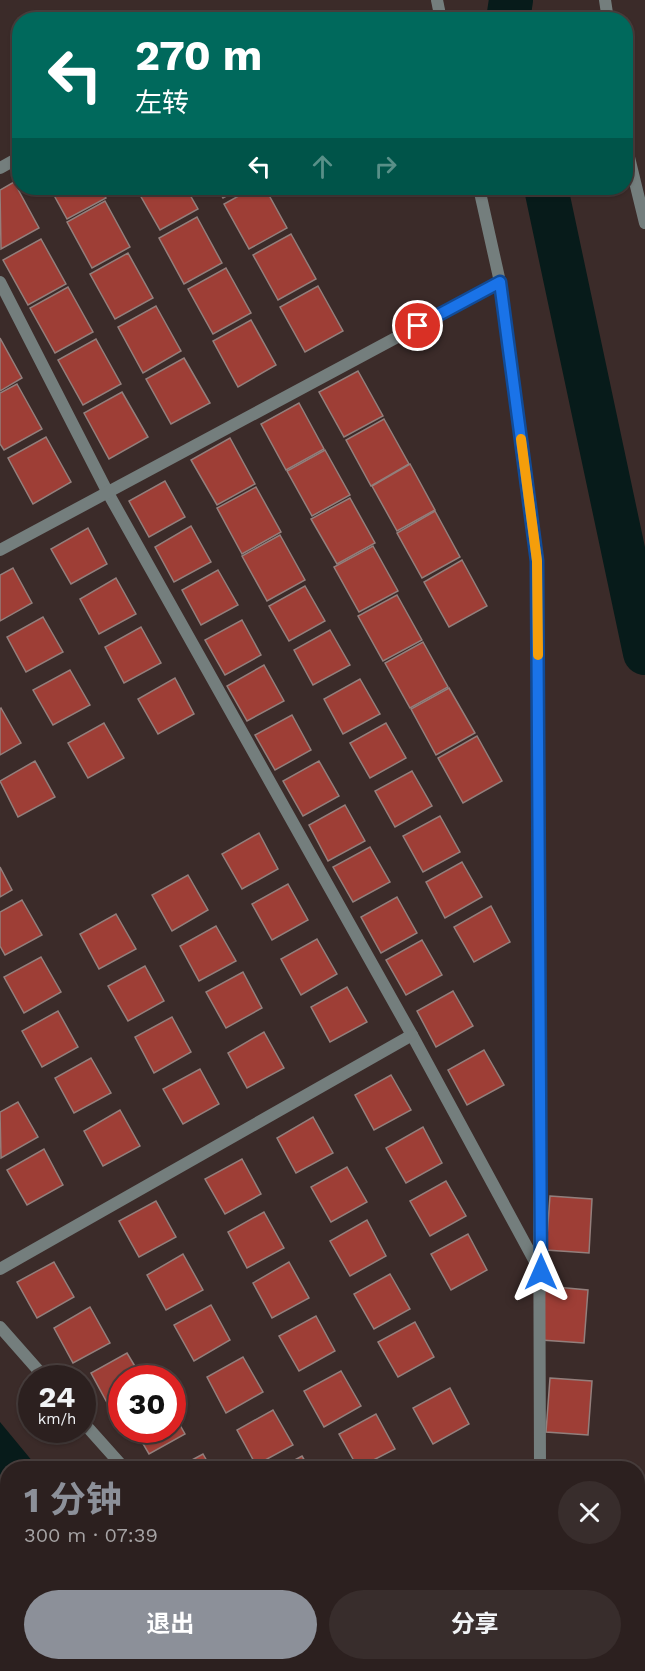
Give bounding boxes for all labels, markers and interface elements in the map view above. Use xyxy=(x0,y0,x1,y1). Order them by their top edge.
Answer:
text: 270 m xyxy=(135,31,262,80)
icon: left xyxy=(36,36,114,114)
text: 左转 xyxy=(135,87,189,119)
icon: left xyxy=(243,150,276,183)
icon: ahead xyxy=(306,150,339,183)
icon: right xyxy=(369,150,402,183)
pin xyxy=(392,300,443,351)
icon: arrive xyxy=(401,309,434,342)
position arrow xyxy=(509,1240,573,1304)
speed limit sign: 30 xyxy=(108,1365,186,1443)
text: 24 xyxy=(39,1379,75,1414)
text: km/h xyxy=(38,1410,76,1428)
text: 1 分钟 xyxy=(24,1479,122,1521)
button: close xyxy=(558,1481,621,1544)
text: 300 m · 07:39 xyxy=(24,1523,158,1547)
button: 退出 xyxy=(24,1590,317,1659)
button: 分享 xyxy=(329,1590,621,1659)

